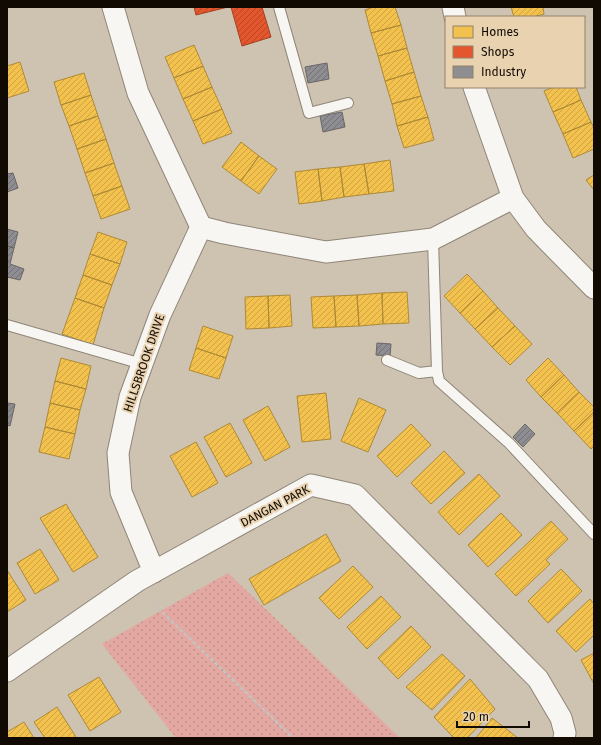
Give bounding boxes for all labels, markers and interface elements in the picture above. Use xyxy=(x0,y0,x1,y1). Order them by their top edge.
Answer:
legend xyxy=(445,16,585,88)
text: Homes xyxy=(481,25,519,39)
text: Shops xyxy=(481,45,515,59)
text: Industry xyxy=(481,65,526,79)
street label: HILLSBROOK DRIVE xyxy=(121,312,167,414)
street label: DANGAN PARK xyxy=(238,482,313,530)
scale bar xyxy=(457,703,529,729)
text: 20 m xyxy=(463,710,489,724)

